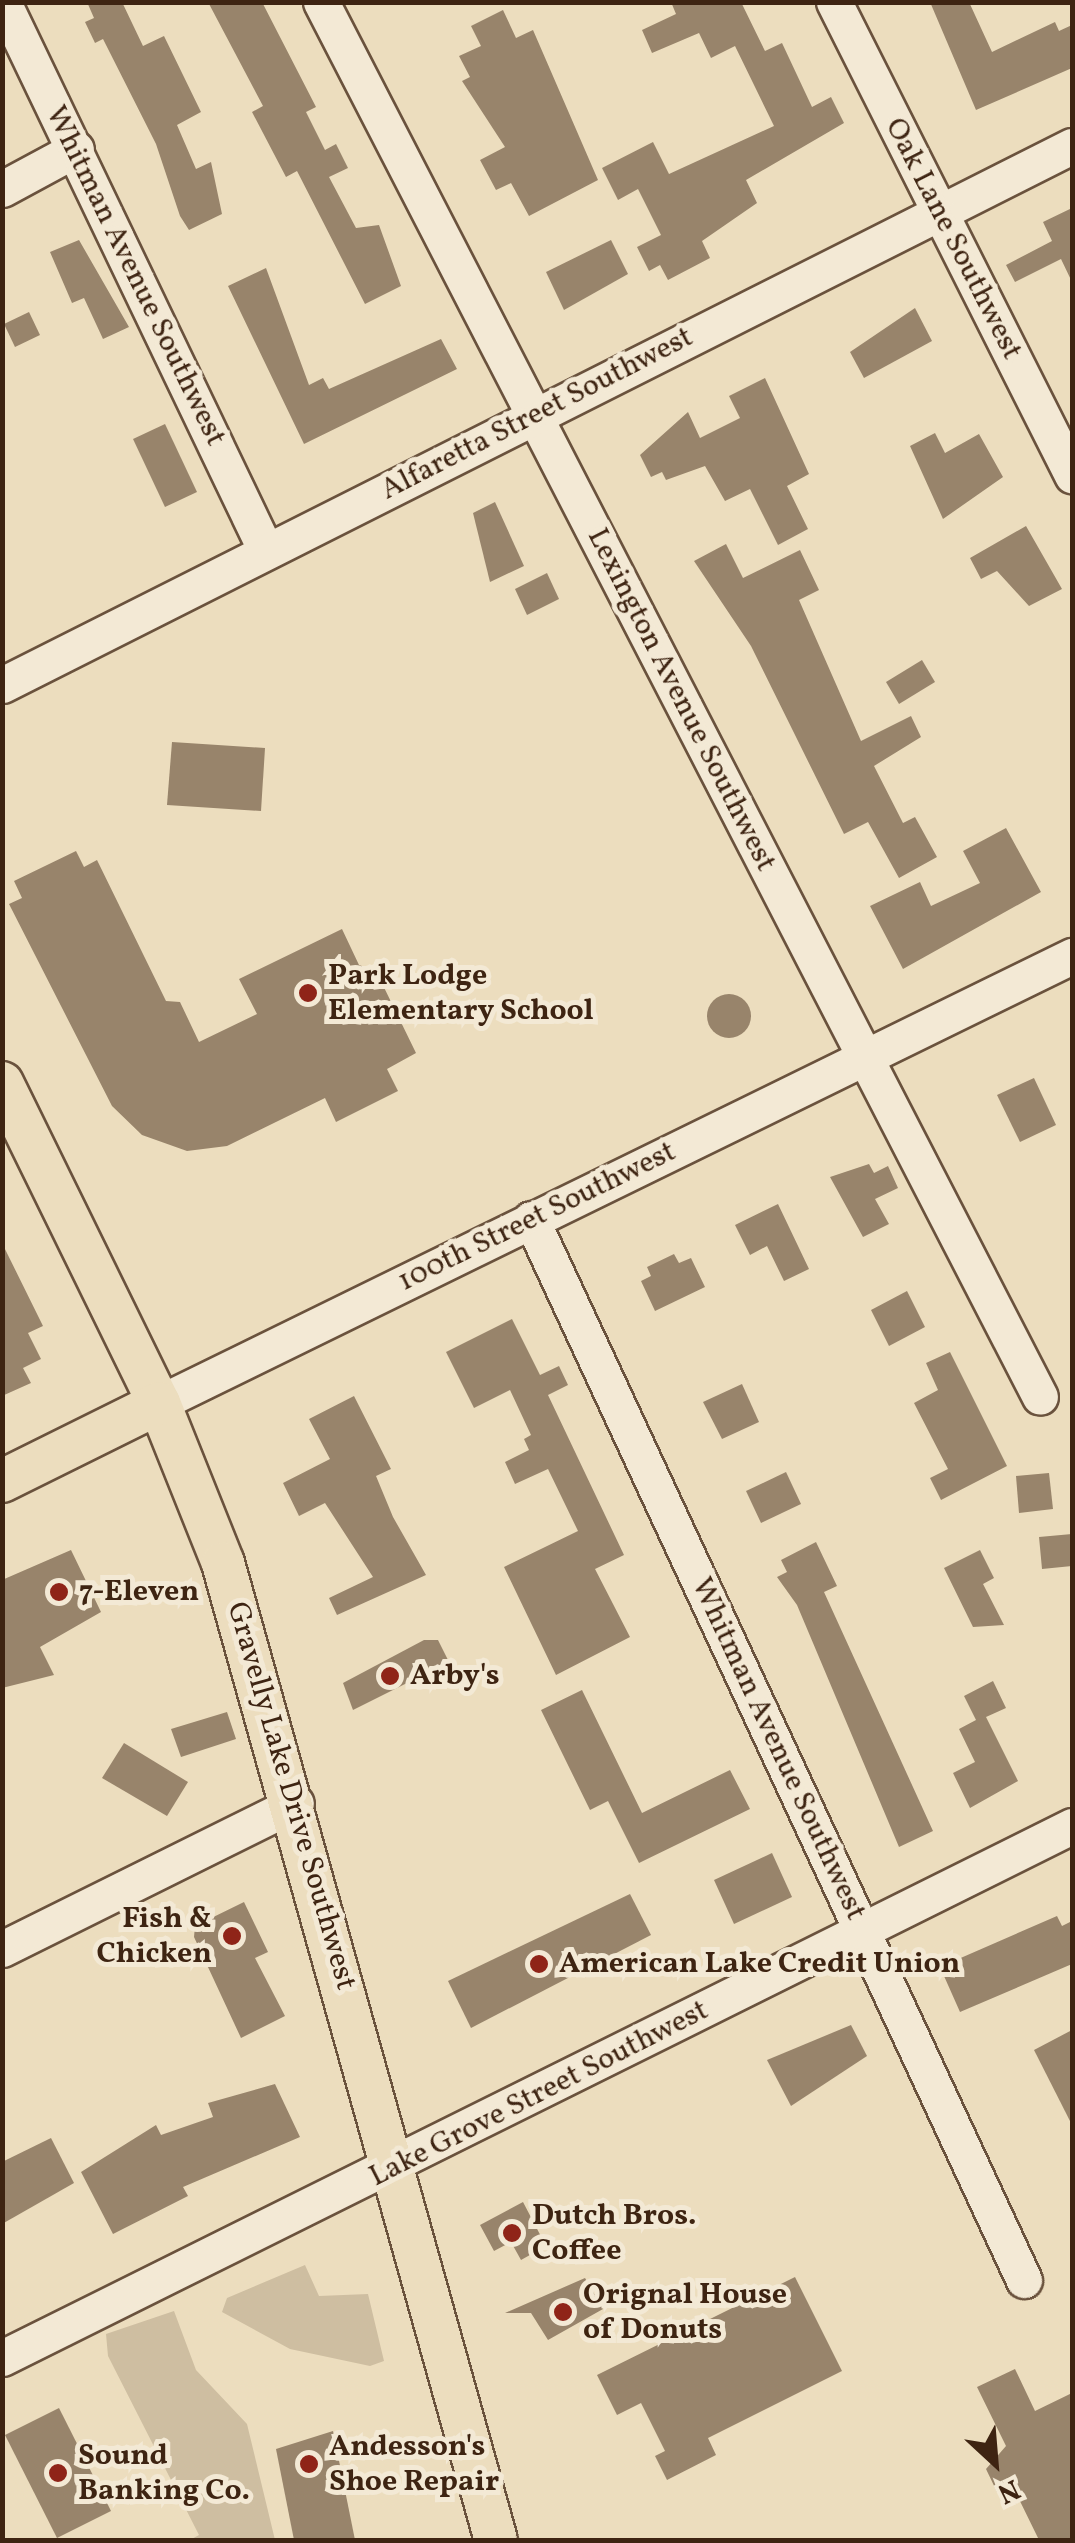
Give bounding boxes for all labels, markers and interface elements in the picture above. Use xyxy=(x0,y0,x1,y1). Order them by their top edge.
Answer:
street label: Whitman Avenue Southwest xyxy=(37,100,233,452)
street label: Oak Lane Southwest xyxy=(877,112,1029,366)
street label: Alfaretta Street Southwest xyxy=(375,320,699,508)
street label: Lexington Avenue Southwest xyxy=(579,522,783,878)
place label: Park Lodge Elementary School xyxy=(328,958,594,1028)
marker: Park Lodge Elementary School xyxy=(297,982,319,1004)
street label: 100th Street Southwest xyxy=(392,1134,682,1300)
street label: Whitman Avenue Southwest xyxy=(683,1572,873,1926)
place label: 7-Eleven xyxy=(79,1574,199,1610)
marker: 7-Eleven xyxy=(48,1581,70,1603)
street label: Gravelly Lake Drive Southwest xyxy=(218,1597,364,1995)
place label: Arby's xyxy=(410,1658,500,1694)
marker: Arby's xyxy=(379,1665,401,1687)
place label: Fish & Chicken xyxy=(97,1901,212,1972)
marker: Fish & Chicken xyxy=(221,1925,243,1947)
place label: American Lake Credit Union xyxy=(559,1946,960,1982)
marker: American Lake Credit Union xyxy=(528,1953,550,1975)
street label: Lake Grove Street Southwest xyxy=(364,1993,714,2195)
place label: Dutch Bros. Coffee xyxy=(532,2198,697,2268)
marker: Dutch Bros. Coffee xyxy=(501,2222,523,2244)
place label: Orignal House of Donuts xyxy=(583,2277,787,2348)
marker: Orignal House of Donuts xyxy=(552,2301,574,2323)
north arrow xyxy=(945,2413,1045,2513)
place label: Andesson's Shoe Repair xyxy=(329,2429,499,2500)
place label: Sound Banking Co. xyxy=(78,2438,250,2508)
marker: Andesson's Shoe Repair xyxy=(298,2453,320,2475)
marker: Sound Banking Co. xyxy=(47,2462,69,2484)
text: N xyxy=(991,2468,1026,2512)

